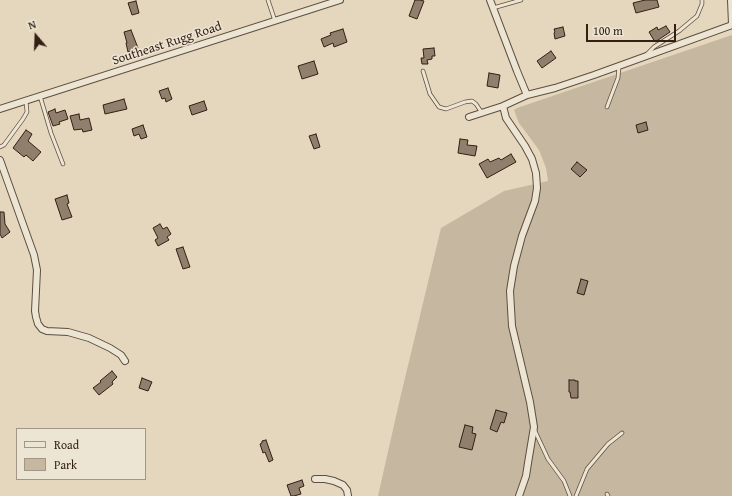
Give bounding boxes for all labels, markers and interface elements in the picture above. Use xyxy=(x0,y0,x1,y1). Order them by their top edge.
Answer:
north arrow xyxy=(16,16,56,56)
text: N xyxy=(26,16,38,33)
scale bar xyxy=(588,16,678,42)
street label: Southeast Rugg Road xyxy=(110,19,224,69)
text: 100 m xyxy=(593,22,623,39)
legend xyxy=(16,428,146,480)
text: Road xyxy=(54,436,79,453)
text: Park xyxy=(54,456,77,473)

